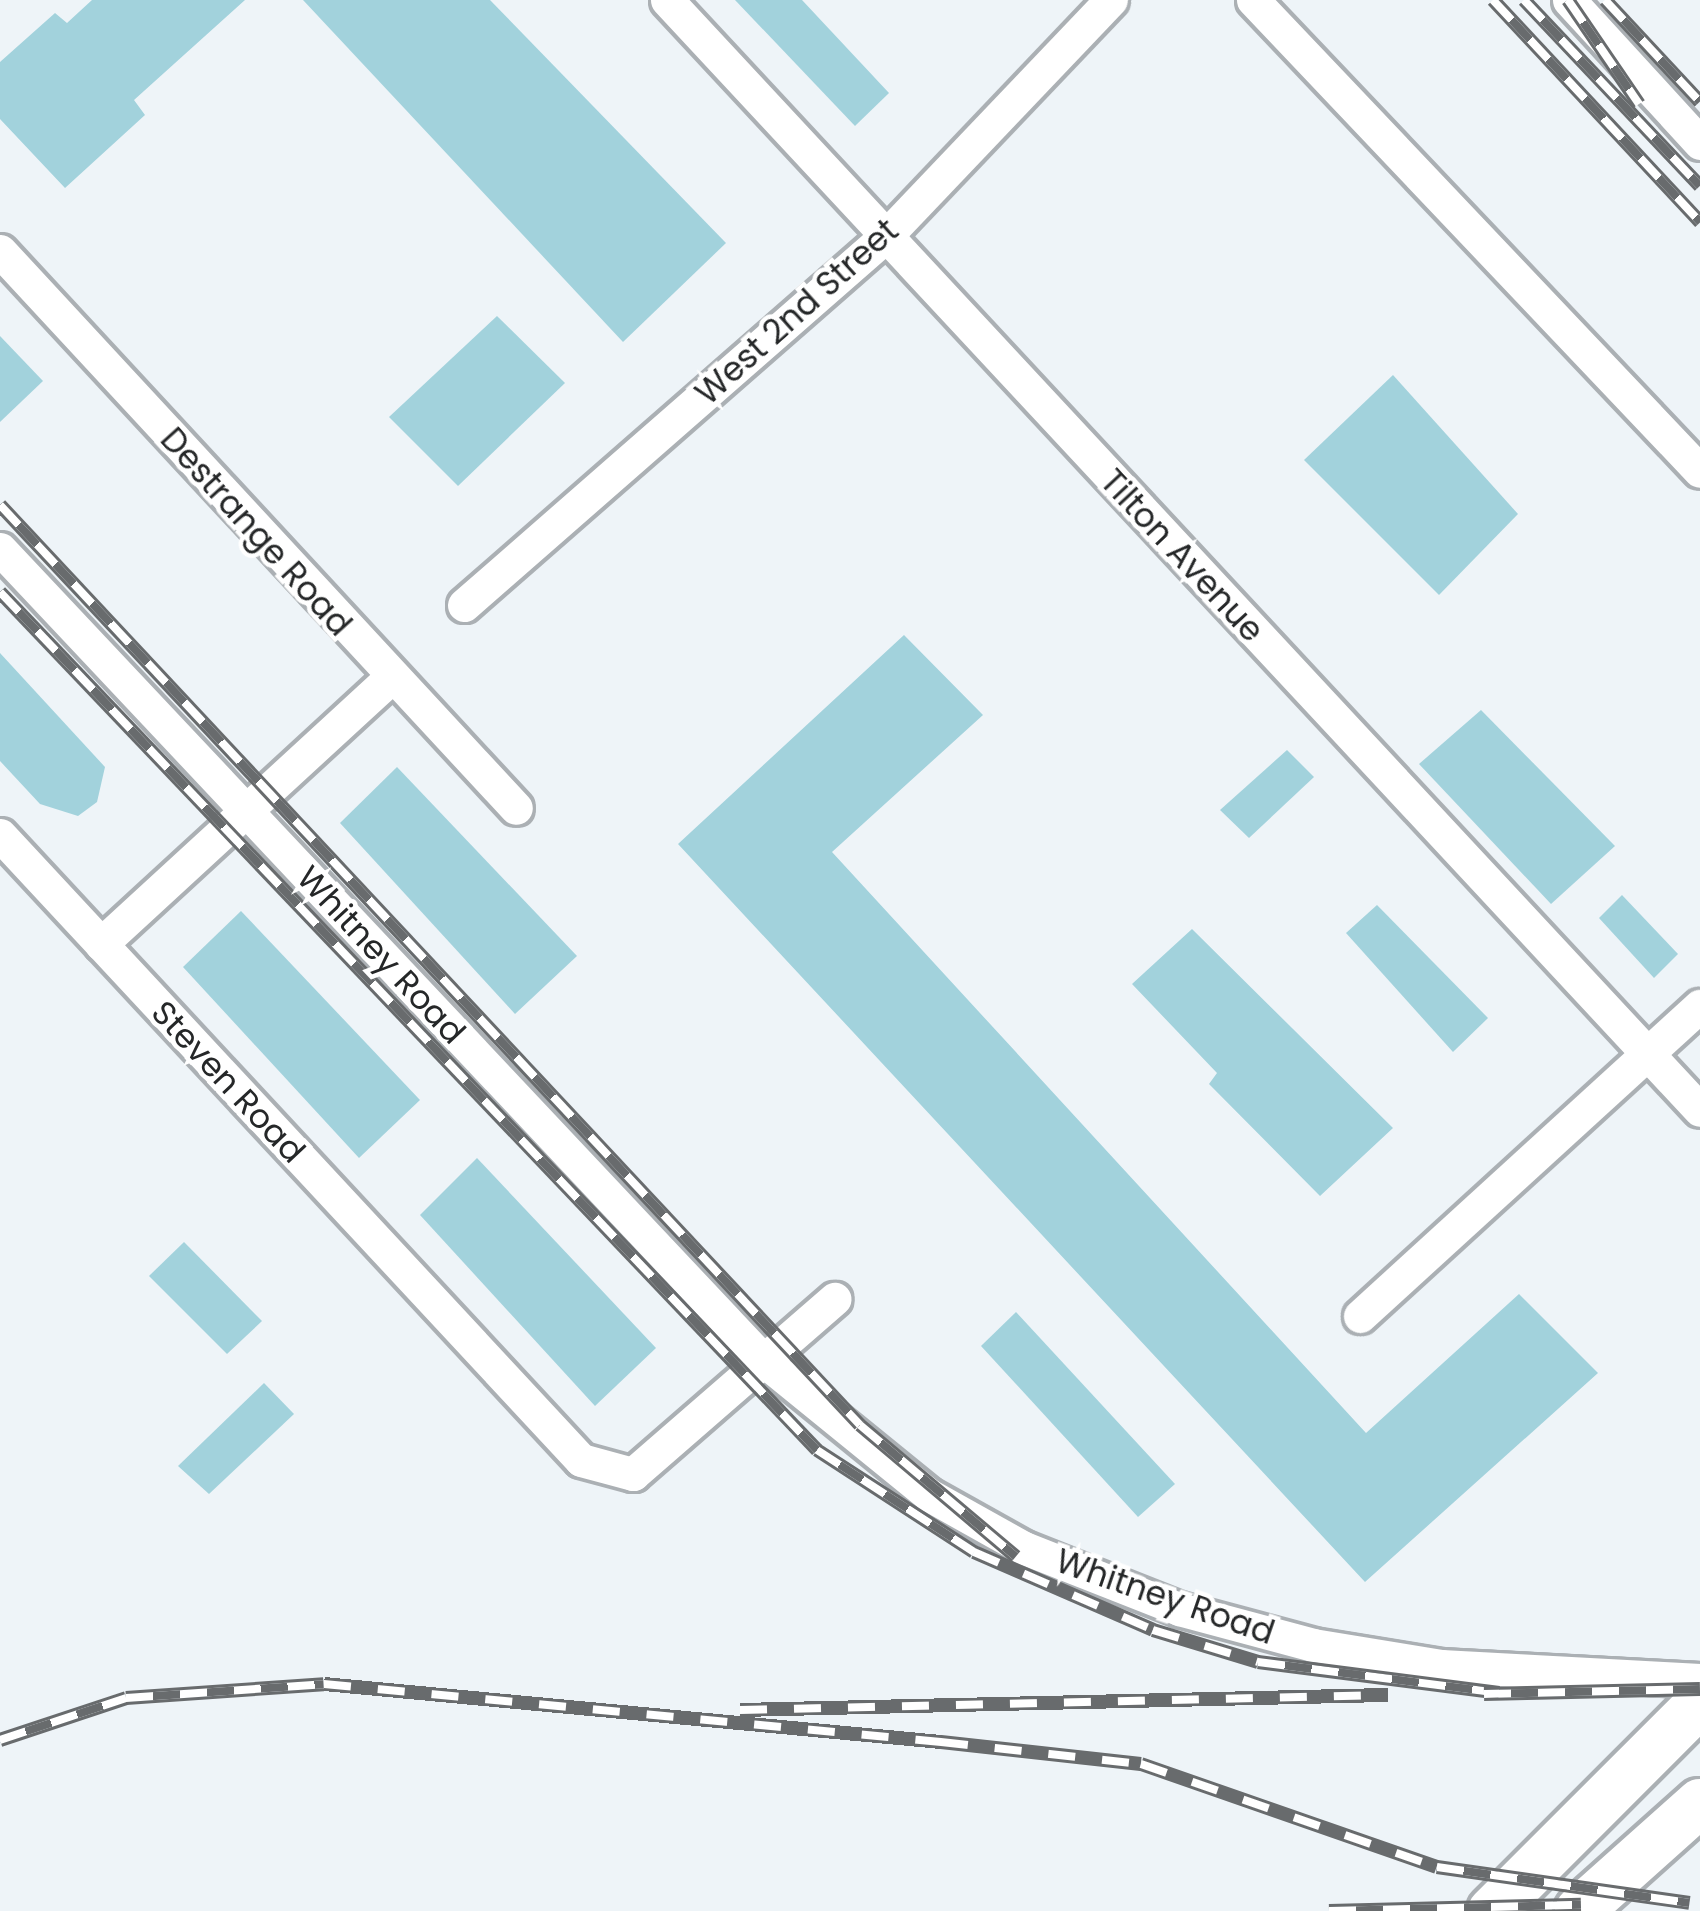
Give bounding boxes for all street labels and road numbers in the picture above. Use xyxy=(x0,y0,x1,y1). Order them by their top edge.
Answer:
street label: West 2nd Street xyxy=(688,211,906,413)
street label: Destrange Road xyxy=(152,420,360,644)
street label: Tilton Avenue xyxy=(1092,462,1272,650)
street label: Whitney Road xyxy=(289,858,473,1052)
street label: Steven Road xyxy=(143,993,313,1171)
street label: Whitney Road xyxy=(1051,1541,1279,1653)

